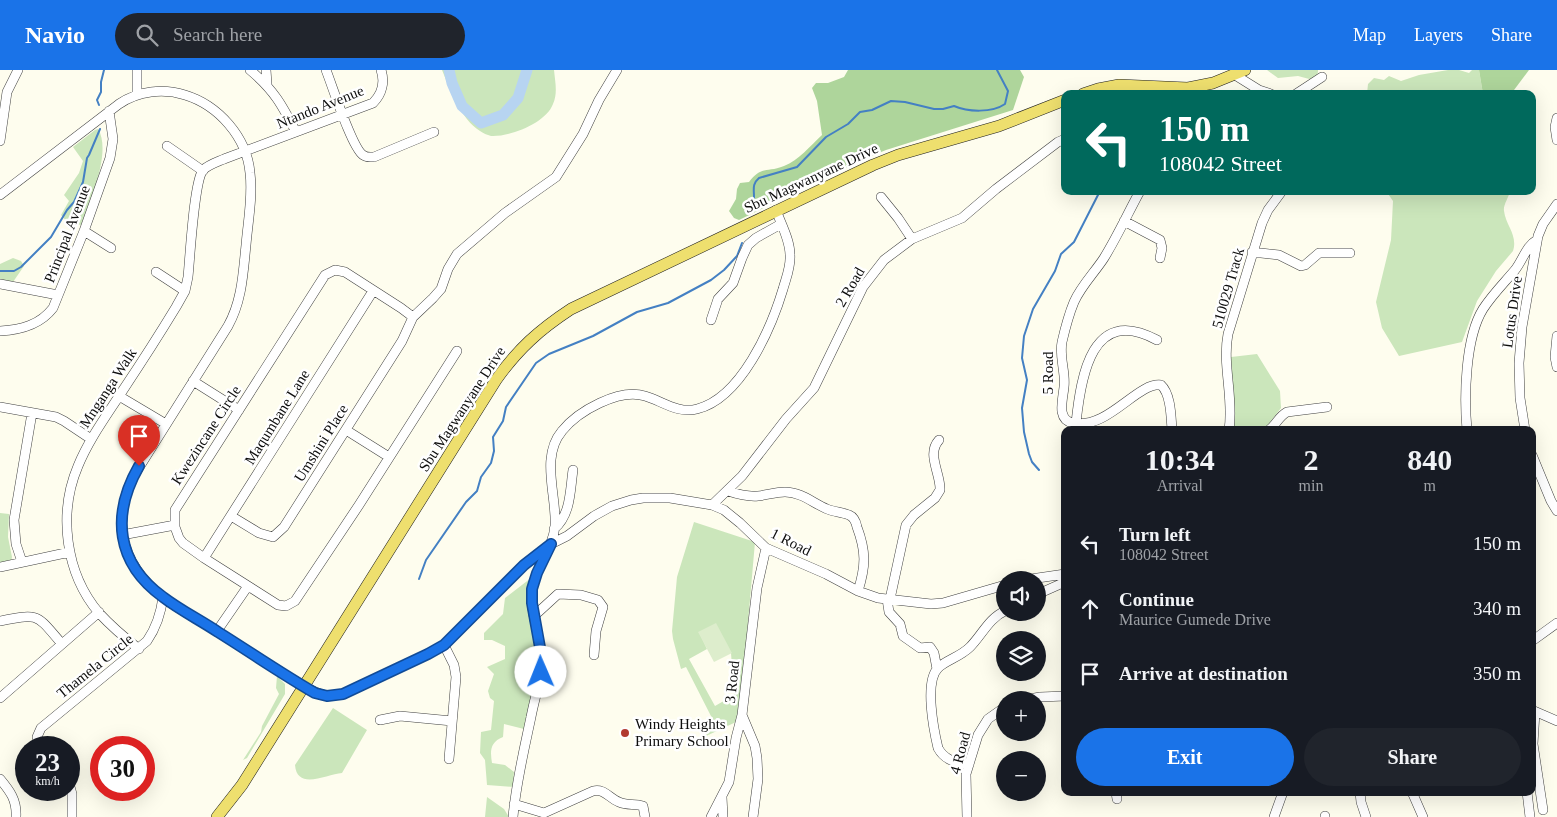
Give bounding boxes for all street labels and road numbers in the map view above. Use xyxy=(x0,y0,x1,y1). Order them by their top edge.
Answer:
street label: Ntando Avenue xyxy=(274,82,366,132)
street label: Sbu Magwanyane Drive xyxy=(742,140,881,216)
street label: Principal Avenue xyxy=(41,183,93,285)
street label: 510029 Track xyxy=(1209,245,1247,330)
street label: 2 Road xyxy=(832,264,868,310)
street label: Lotus Drive xyxy=(1499,275,1525,349)
street label: Sbu Magwanyane Drive xyxy=(416,343,509,474)
street label: Mnganga Walk xyxy=(76,345,140,431)
street label: 5 Road xyxy=(1040,351,1056,394)
street label: Maqumbane Lane xyxy=(241,366,313,467)
street label: Kwezincane Circle xyxy=(168,382,244,487)
street label: Umshini Place xyxy=(291,401,351,485)
street label: 1 Road xyxy=(768,525,814,559)
street label: Thamela Circle xyxy=(54,630,136,701)
street label: 3 Road xyxy=(722,659,742,704)
street label: 4 Road xyxy=(947,730,973,776)

